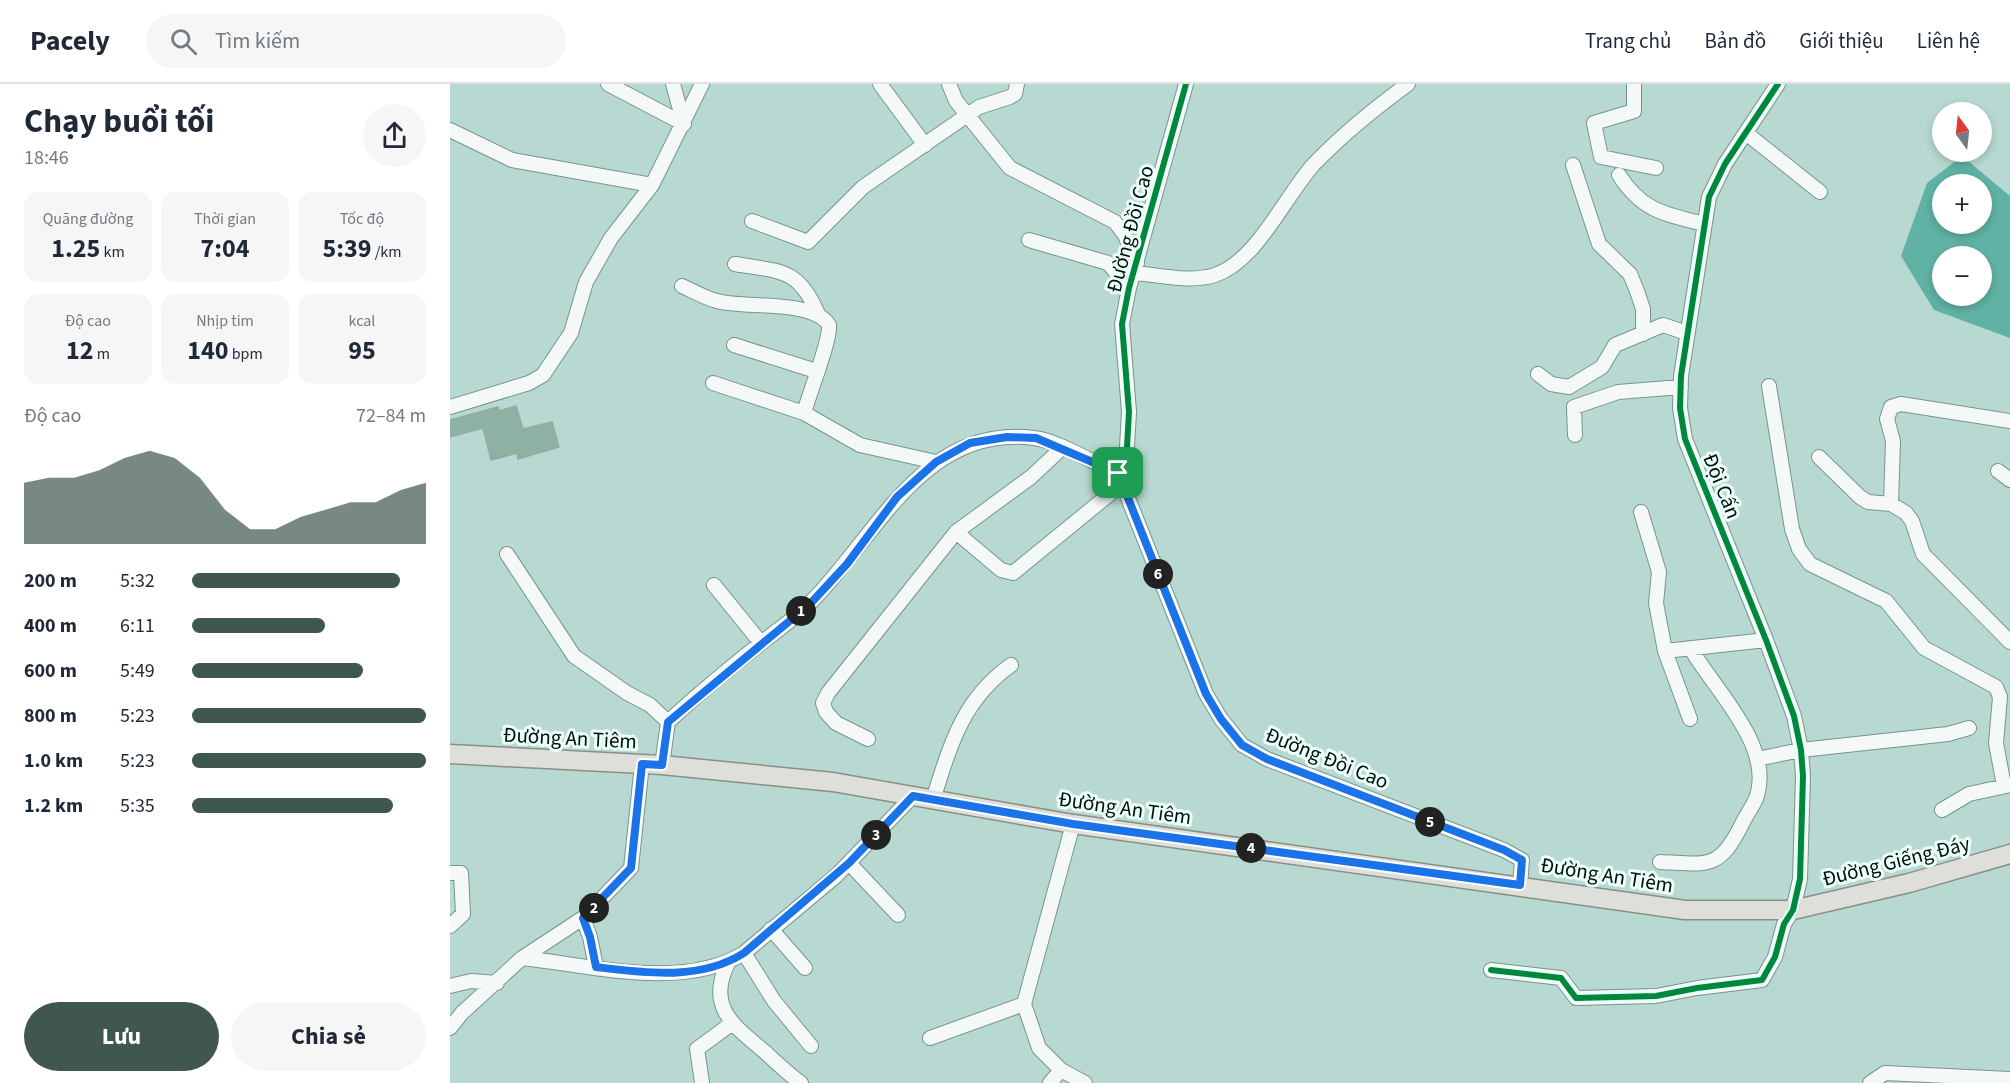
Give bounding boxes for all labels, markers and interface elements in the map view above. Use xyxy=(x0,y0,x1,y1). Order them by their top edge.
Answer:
search box xyxy=(146,14,566,68)
text: Pacely xyxy=(30,21,110,61)
icon: search xyxy=(167,25,200,58)
text: Tìm kiếm xyxy=(215,25,300,57)
text: Trang chủ xyxy=(1585,26,1671,56)
text: Bản đồ xyxy=(1704,26,1766,56)
text: Giới thiệu xyxy=(1799,26,1884,56)
text: Liên hệ xyxy=(1917,26,1980,56)
text: Chạy buổi tối xyxy=(24,98,214,145)
north arrow xyxy=(1932,102,1992,162)
map controls xyxy=(1932,102,1992,306)
button: share xyxy=(363,104,426,167)
text: 18:46 xyxy=(24,144,69,172)
street label: Đường Đồi Cao xyxy=(1099,162,1161,296)
button: + xyxy=(1932,174,1992,234)
text: Quãng đường xyxy=(43,208,133,230)
text: Thời gian xyxy=(194,208,256,230)
text: Tốc độ xyxy=(340,208,384,230)
text: 1.25 xyxy=(51,230,100,267)
text: 7:04 xyxy=(201,230,249,267)
text: 5:39 xyxy=(323,230,372,267)
text: km xyxy=(100,241,125,263)
text: /km xyxy=(372,241,401,263)
button: − xyxy=(1932,246,1992,306)
text: Độ cao xyxy=(65,310,111,332)
text: Nhịp tim xyxy=(196,310,254,332)
text: kcal xyxy=(349,310,375,332)
text: 12 xyxy=(66,332,94,369)
text: 140 xyxy=(187,332,228,369)
text: 95 xyxy=(348,332,376,369)
text: m xyxy=(94,343,110,365)
text: bpm xyxy=(228,343,263,365)
text: Độ cao xyxy=(24,402,81,430)
text: 72–84 m xyxy=(356,402,426,430)
pin xyxy=(1092,447,1143,498)
street label: Đội Cấn xyxy=(1695,449,1749,523)
icon: arrive xyxy=(1101,456,1134,489)
pin: 6 xyxy=(1143,559,1173,589)
text: 6 xyxy=(1154,563,1162,585)
text: 200 m xyxy=(24,567,77,595)
text: 5:32 xyxy=(120,567,155,595)
pin: 1 xyxy=(786,596,816,626)
text: 1 xyxy=(797,600,805,622)
text: 400 m xyxy=(24,612,77,640)
text: 6:11 xyxy=(120,612,155,640)
text: 600 m xyxy=(24,657,77,685)
text: 5:49 xyxy=(120,657,155,685)
text: 800 m xyxy=(24,702,77,730)
text: 5:23 xyxy=(120,702,155,730)
street label: Đường An Tiêm xyxy=(502,720,638,756)
street label: Đường Đồi Cao xyxy=(1261,720,1393,796)
text: 1.0 km xyxy=(24,747,83,775)
text: 5:23 xyxy=(120,747,155,775)
street label: Đường An Tiêm xyxy=(1057,784,1193,832)
text: 1.2 km xyxy=(24,792,83,820)
text: 5:35 xyxy=(120,792,155,820)
pin: 5 xyxy=(1415,807,1445,837)
text: 5 xyxy=(1426,811,1434,833)
pin: 3 xyxy=(861,820,891,850)
text: 3 xyxy=(872,824,880,846)
street label: Đường Giếng Đáy xyxy=(1819,828,1973,894)
pin: 4 xyxy=(1236,833,1266,863)
text: 4 xyxy=(1247,837,1255,859)
street label: Đường An Tiêm xyxy=(1539,850,1675,900)
pin: 2 xyxy=(579,893,609,923)
text: 2 xyxy=(590,897,598,919)
button: Lưu xyxy=(24,1002,219,1071)
button: Chia sẻ xyxy=(231,1002,426,1071)

